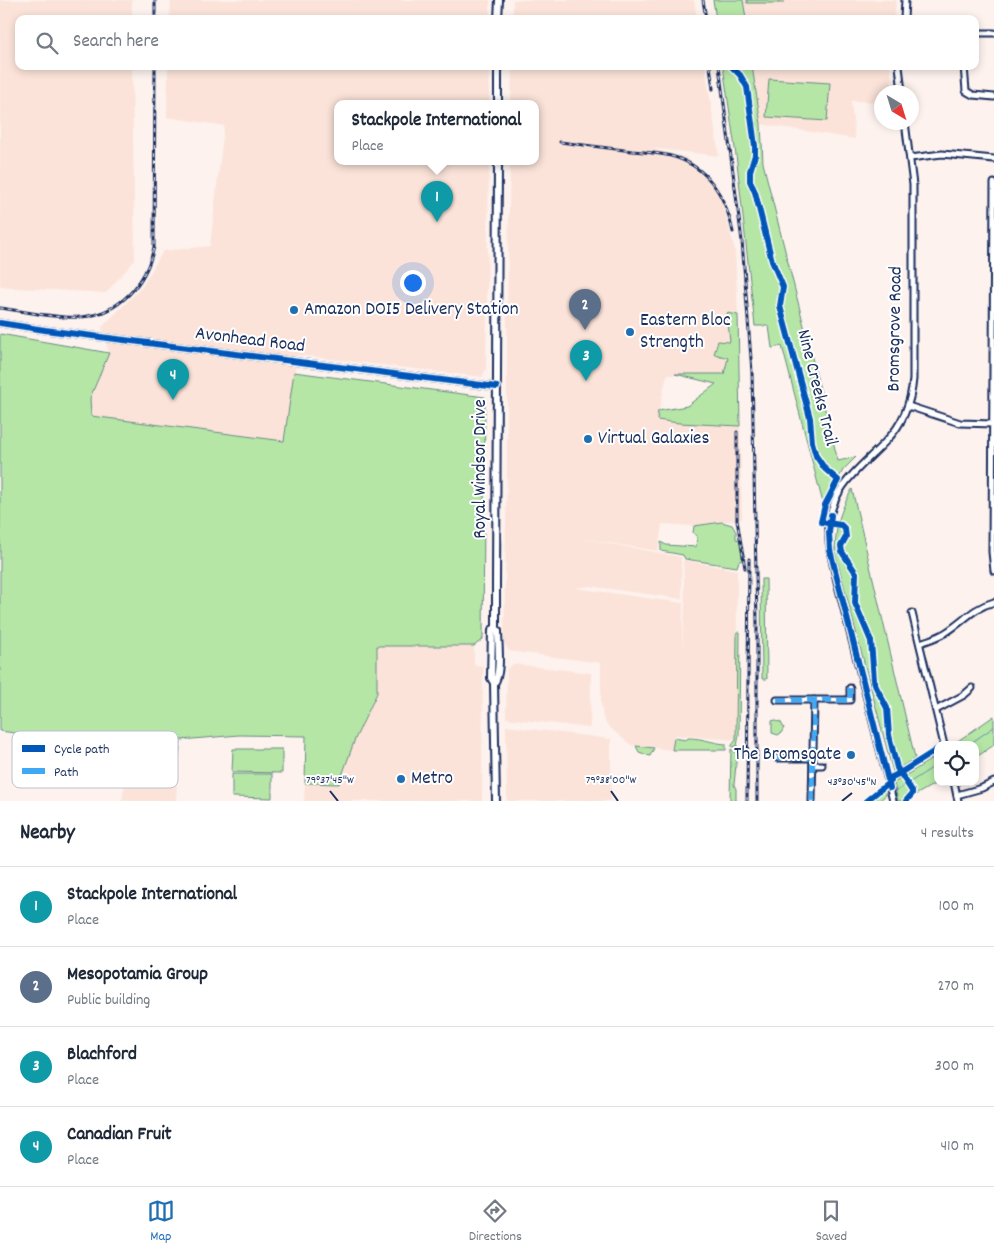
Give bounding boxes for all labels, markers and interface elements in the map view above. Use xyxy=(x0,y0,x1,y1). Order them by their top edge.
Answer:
search box xyxy=(15,15,979,70)
icon: search xyxy=(33,29,61,57)
text: Search here xyxy=(73,29,159,56)
north arrow xyxy=(874,85,919,130)
popup xyxy=(334,100,539,165)
text: Stackpole International xyxy=(351,108,522,135)
text: Place xyxy=(351,135,384,158)
pin: 1 xyxy=(421,181,453,222)
street label: Bromsgrove Road xyxy=(881,266,911,392)
your location xyxy=(400,270,426,296)
pin: 2 xyxy=(569,289,601,330)
place label: Amazon DOI5 Delivery Station xyxy=(304,297,518,324)
marker: Amazon DOI5 Delivery Station xyxy=(288,304,300,316)
place label: Eastern Bloc Strength xyxy=(640,308,731,357)
street label: Avonhead Road xyxy=(194,321,306,361)
marker: Eastern Bloc Strength xyxy=(624,326,636,338)
street label: Nine Creeks Trail xyxy=(788,327,844,450)
pin: 3 xyxy=(570,340,602,381)
pin: 4 xyxy=(157,359,189,400)
street label: Royal Windsor Drive xyxy=(468,399,495,539)
place label: Virtual Galaxies xyxy=(598,426,709,453)
marker: Virtual Galaxies xyxy=(582,433,594,445)
legend xyxy=(12,731,178,788)
text: Cycle path xyxy=(54,740,110,760)
map controls xyxy=(934,741,979,786)
button: locate xyxy=(934,741,979,786)
place label: The Bromsgate xyxy=(734,742,841,769)
marker: The Bromsgate xyxy=(845,749,857,761)
text: Path xyxy=(54,763,79,783)
place label: Metro xyxy=(411,766,453,793)
text: 79°37'45"W xyxy=(306,772,354,789)
text: 79°38'00"W xyxy=(586,772,636,789)
marker: Metro xyxy=(395,773,407,785)
text: 43°30'45"N xyxy=(827,774,877,791)
text: Nearby xyxy=(20,819,75,849)
text: 4 results xyxy=(921,822,974,845)
text: Stackpole International xyxy=(67,882,237,909)
text: 1 xyxy=(34,895,38,918)
text: 100 m xyxy=(938,895,974,918)
text: Place xyxy=(67,909,99,932)
text: Mesopotamia Group xyxy=(67,962,208,989)
text: 2 xyxy=(33,975,40,998)
text: 270 m xyxy=(938,975,974,998)
text: Public building xyxy=(67,989,150,1012)
text: Blachford xyxy=(67,1042,137,1069)
text: 3 xyxy=(32,1055,40,1078)
text: 300 m xyxy=(935,1055,974,1078)
text: Place xyxy=(67,1069,99,1092)
text: Canadian Fruit xyxy=(67,1122,172,1149)
text: 4 xyxy=(33,1135,39,1158)
text: 410 m xyxy=(940,1135,974,1158)
text: Place xyxy=(67,1149,99,1172)
tab: Map xyxy=(147,1197,175,1247)
tab: Directions xyxy=(469,1197,522,1247)
tab: Saved xyxy=(816,1197,847,1247)

